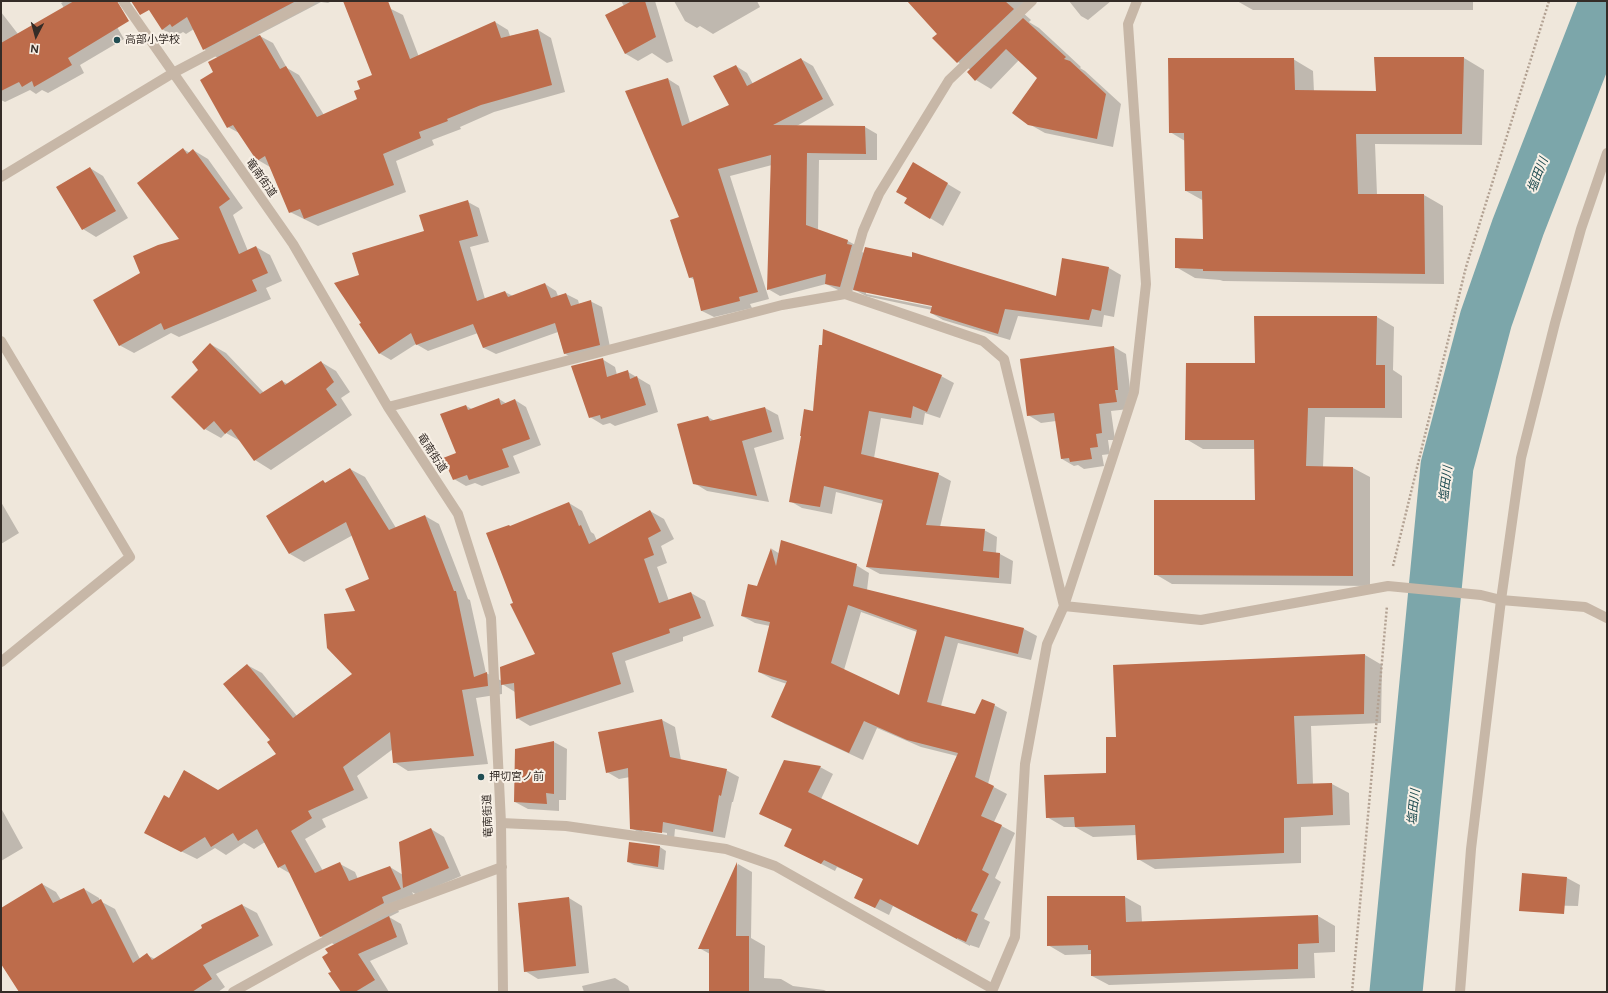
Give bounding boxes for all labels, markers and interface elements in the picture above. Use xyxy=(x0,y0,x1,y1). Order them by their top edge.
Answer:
north arrow xyxy=(16,16,56,56)
place label: 高部小学校 xyxy=(125,33,180,47)
marker: 高部小学校 xyxy=(112,35,122,45)
text: N xyxy=(30,42,40,55)
street label: 竜南街道 xyxy=(243,156,279,200)
water label: 塩田川 xyxy=(1525,156,1551,194)
street label: 竜南街道 xyxy=(414,431,450,475)
water label: 塩田川 xyxy=(1437,465,1455,503)
place label: 押切宮ノ前 xyxy=(489,770,544,784)
marker: 押切宮ノ前 xyxy=(476,772,486,782)
water label: 塩田川 xyxy=(1405,788,1423,826)
street label: 竜南街道 xyxy=(481,794,495,838)

